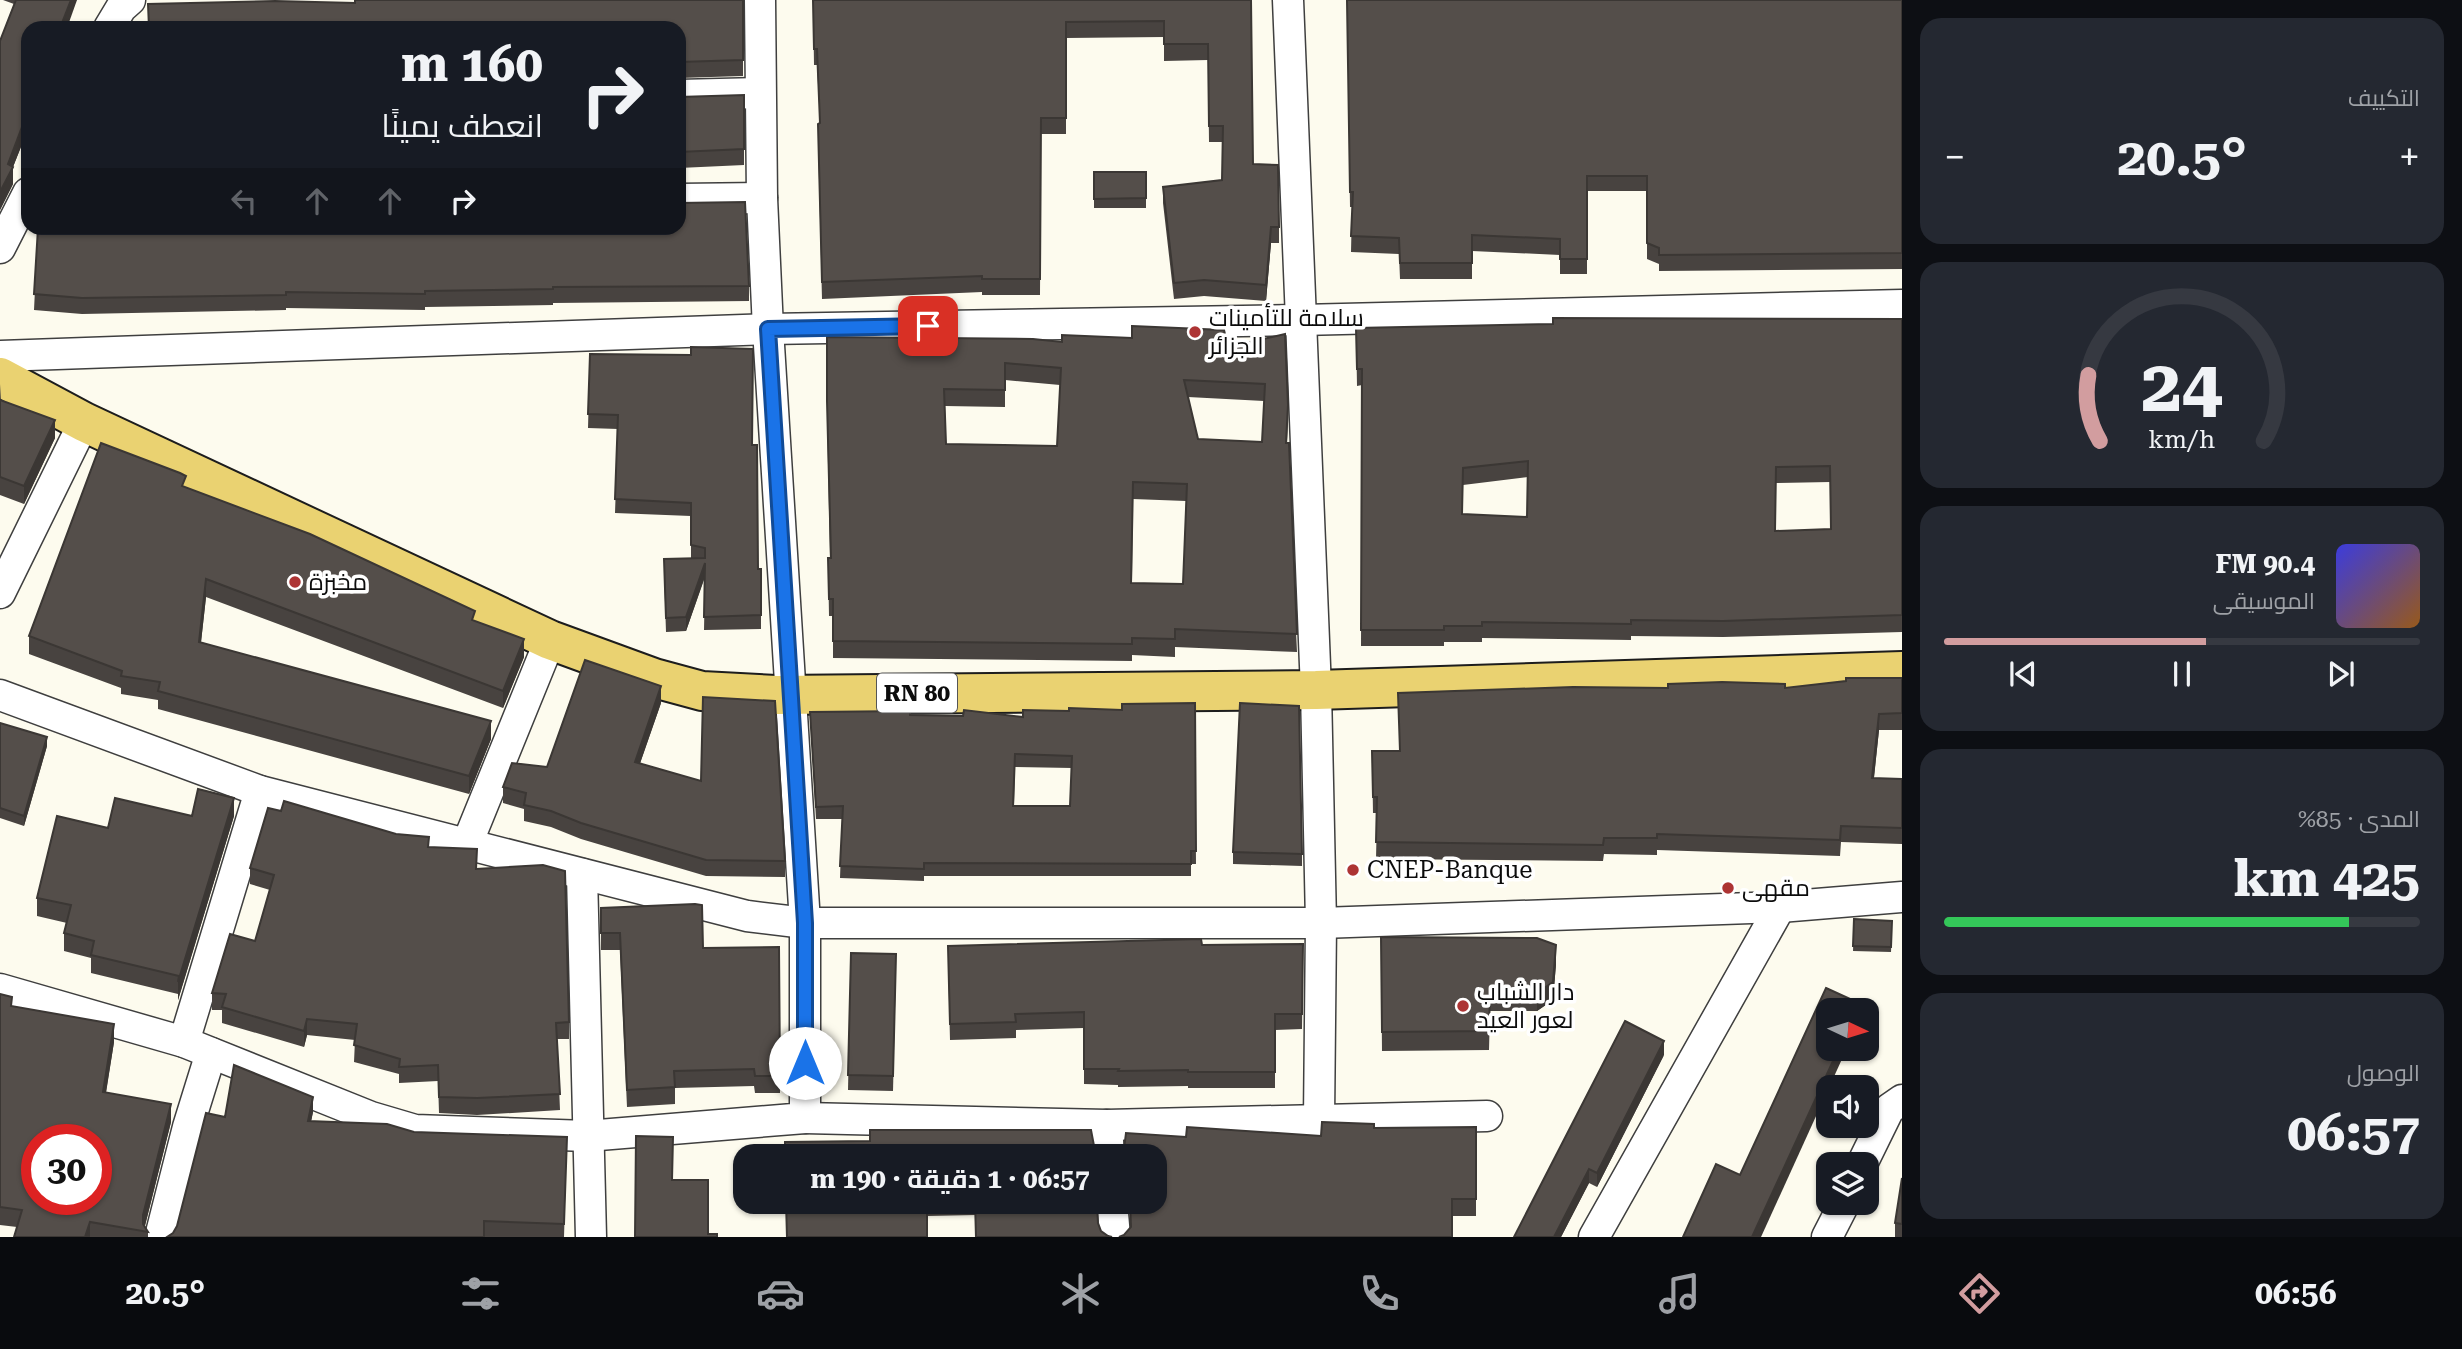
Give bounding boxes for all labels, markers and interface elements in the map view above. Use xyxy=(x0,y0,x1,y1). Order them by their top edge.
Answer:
text: 160 m xyxy=(401,36,543,93)
icon: right xyxy=(567,49,658,140)
text: التكييف xyxy=(2348,85,2420,112)
text: انعطف يمينًا xyxy=(381,107,543,145)
text: 20.5° xyxy=(2117,127,2247,188)
text: − xyxy=(1944,135,1965,179)
text: + xyxy=(2399,135,2420,179)
icon: left xyxy=(225,182,263,220)
icon: ahead xyxy=(298,182,336,220)
icon: ahead xyxy=(371,182,409,220)
icon: right xyxy=(444,182,482,220)
pin xyxy=(898,296,958,356)
place label: سلامة للتأمينات الجزائر xyxy=(1207,302,1364,360)
icon: arrive xyxy=(909,307,947,345)
marker: سلامة للتأمينات الجزائر xyxy=(1187,324,1203,340)
text: 24 xyxy=(2141,344,2223,429)
text: km/h xyxy=(2149,424,2215,453)
text: 90.4 FM xyxy=(2215,549,2315,579)
place label: مخبزة xyxy=(309,568,367,596)
marker: مخبزة xyxy=(287,574,303,590)
text: الموسيقى xyxy=(2213,588,2315,615)
icon: previous xyxy=(2004,655,2042,693)
icon: pause xyxy=(2163,655,2201,693)
icon: next xyxy=(2322,655,2360,693)
road number: RN 80 xyxy=(877,674,957,712)
text: المدى · 85% xyxy=(2298,806,2420,833)
text: 425 km xyxy=(2233,848,2420,909)
place label: CNEP-Banque xyxy=(1367,856,1532,884)
marker: CNEP-Banque xyxy=(1345,862,1361,878)
place label: مقهى xyxy=(1742,874,1810,902)
marker: مقهى xyxy=(1720,880,1736,896)
place label: دار الشباب لعور العيد xyxy=(1477,978,1574,1034)
marker: دار الشباب لعور العيد xyxy=(1455,998,1471,1014)
north arrow xyxy=(1816,998,1880,1060)
map controls xyxy=(1816,998,1879,1215)
position arrow xyxy=(768,1026,842,1100)
text: الوصول xyxy=(2347,1060,2420,1087)
button: sound xyxy=(1816,1075,1879,1138)
text: 06:57 xyxy=(2287,1102,2420,1163)
speed limit sign: 30 xyxy=(21,1124,112,1215)
button: layers xyxy=(1816,1152,1879,1215)
text: 06:57 · 1 دقيقة · 190 m xyxy=(811,1164,1089,1194)
icon: filters xyxy=(456,1269,505,1318)
icon: car xyxy=(756,1269,805,1318)
icon: climate xyxy=(1056,1269,1105,1318)
icon: phone xyxy=(1355,1269,1404,1318)
icon: music xyxy=(1655,1269,1704,1318)
icon: directions xyxy=(1955,1269,2004,1318)
text: 20.5° xyxy=(125,1274,205,1312)
text: 06:56 xyxy=(2255,1274,2337,1312)

